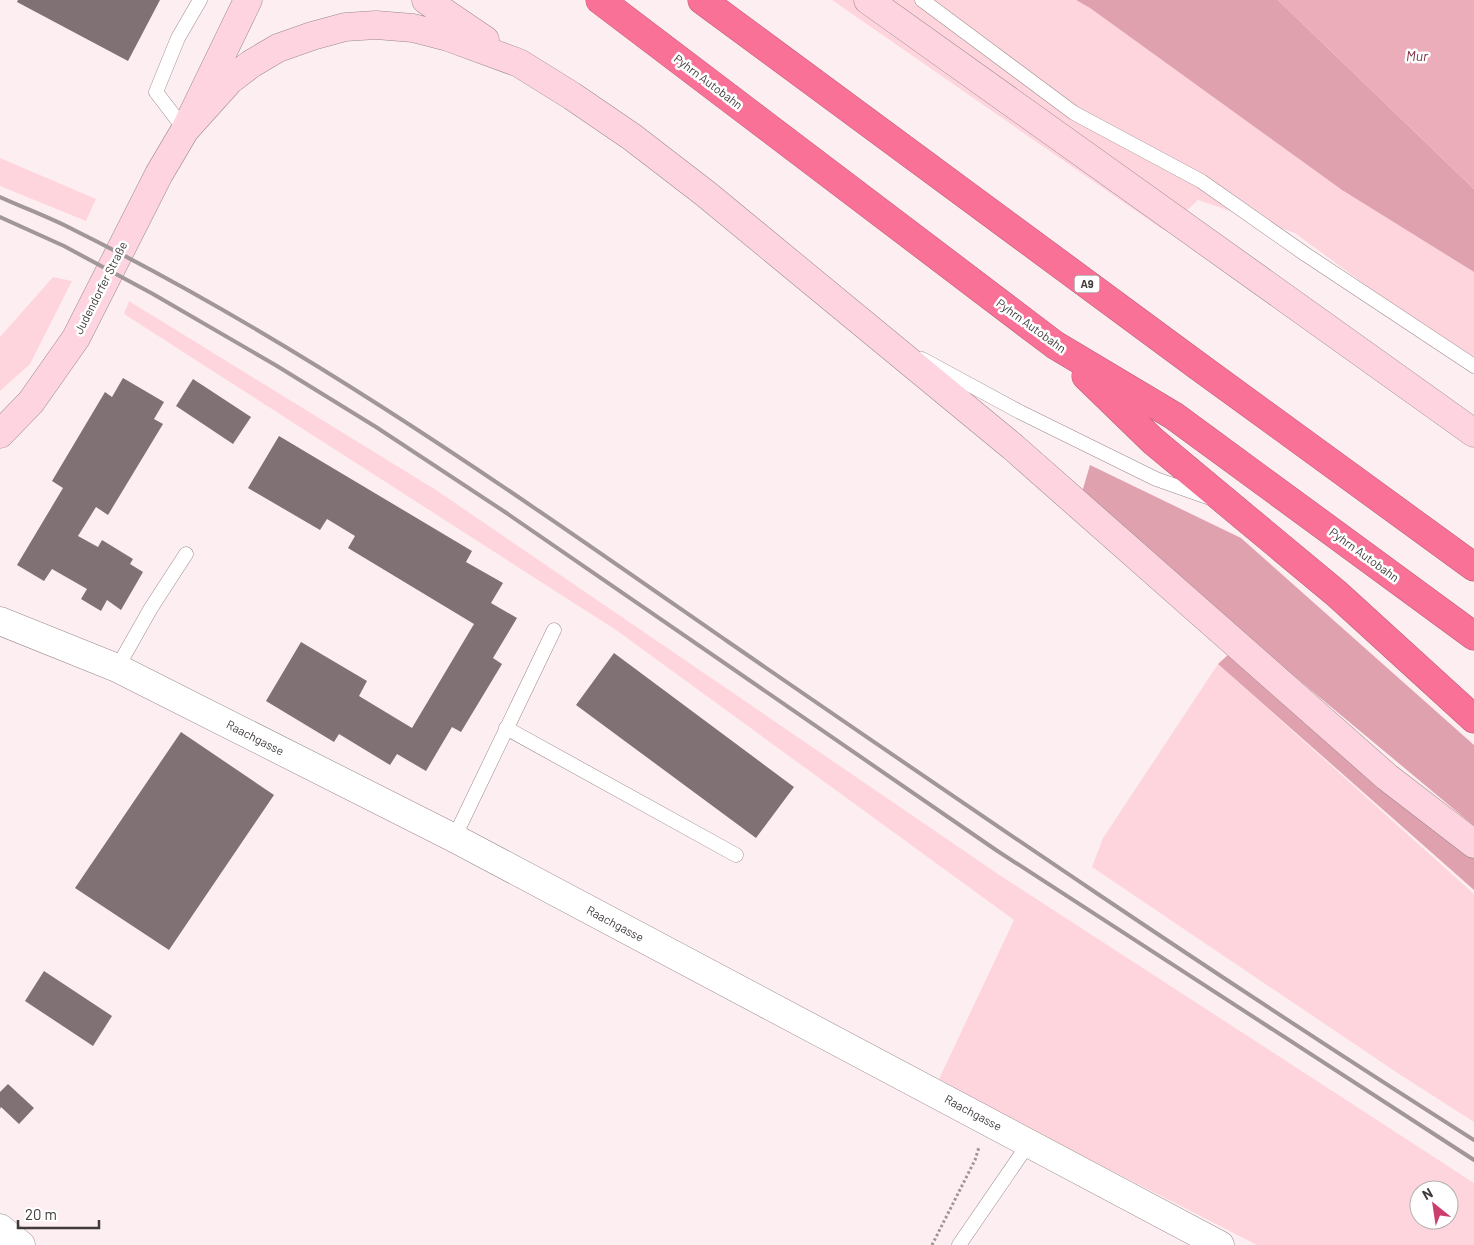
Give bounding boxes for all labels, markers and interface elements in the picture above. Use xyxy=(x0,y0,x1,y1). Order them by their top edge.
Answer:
water label: Mur xyxy=(1406,47,1429,64)
street label: Pyhrn Autobahn xyxy=(671,51,746,112)
street label: Judendorfer Straße xyxy=(71,239,130,336)
road number: A9 xyxy=(1074,276,1100,292)
street label: Pyhrn Autobahn xyxy=(994,295,1069,355)
street label: Pyhrn Autobahn xyxy=(1327,524,1402,584)
street label: Raachgasse xyxy=(224,717,287,758)
street label: Raachgasse xyxy=(585,902,646,944)
street label: Raachgasse xyxy=(943,1091,1004,1133)
north arrow xyxy=(1409,1180,1459,1230)
text: N xyxy=(1419,1184,1436,1203)
scale bar xyxy=(18,1198,99,1230)
text: 20 m xyxy=(25,1205,57,1223)

